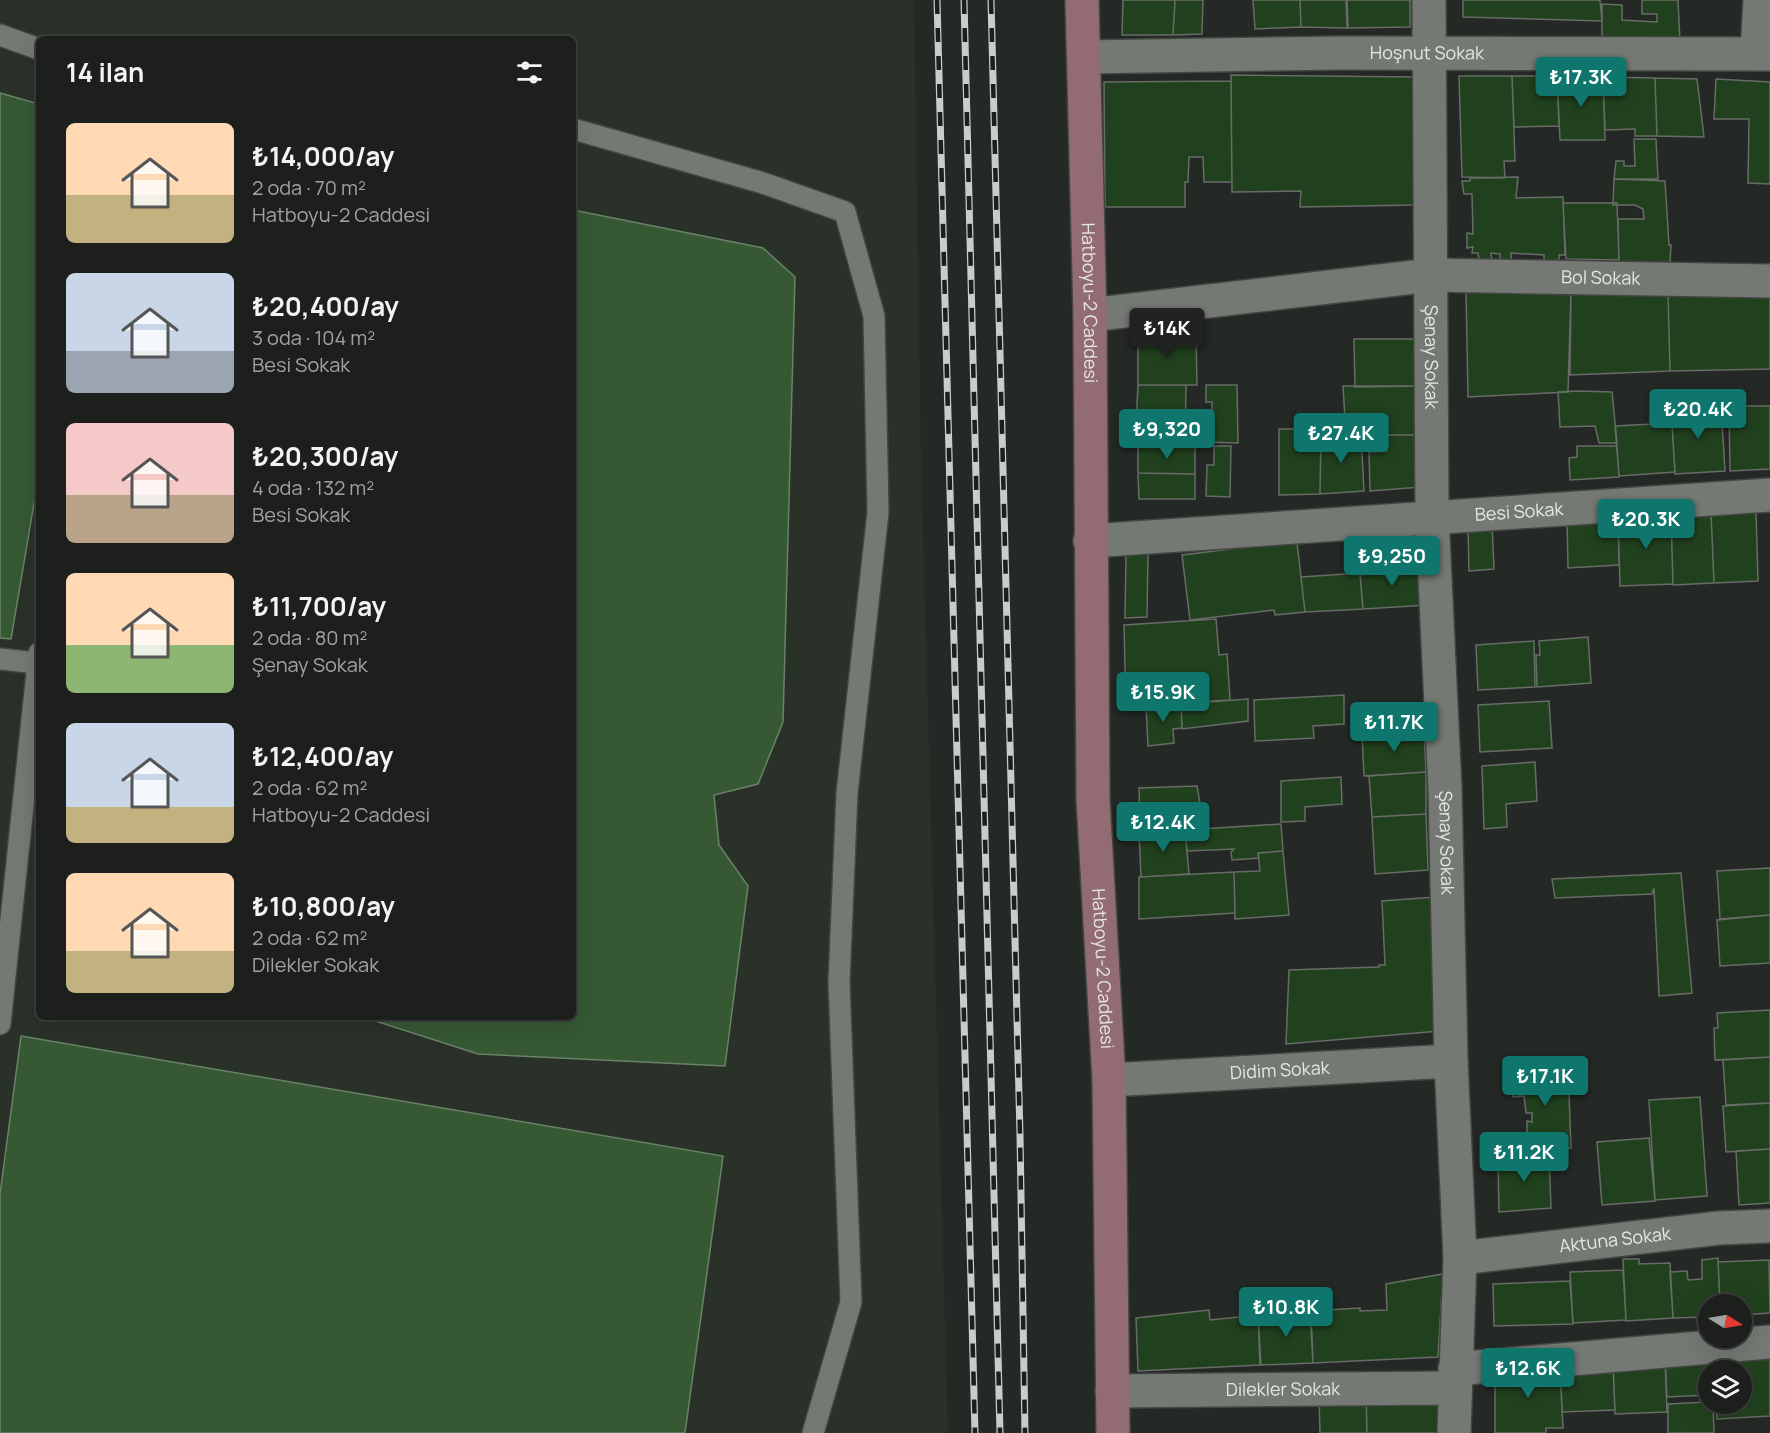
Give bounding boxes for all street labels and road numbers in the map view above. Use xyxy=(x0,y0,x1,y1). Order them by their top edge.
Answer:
street label: Hoşnut Sokak xyxy=(1370,40,1485,64)
street label: Hatboyu-2 Caddesi xyxy=(1077,222,1103,383)
street label: Bol Sokak xyxy=(1561,264,1641,290)
street label: Şenay Sokak xyxy=(1420,305,1444,410)
street label: Besi Sokak xyxy=(1474,496,1565,526)
street label: Şenay Sokak xyxy=(1434,790,1460,896)
street label: Hatboyu-2 Caddesi xyxy=(1087,888,1120,1049)
street label: Didim Sokak xyxy=(1229,1055,1331,1084)
street label: Aktuna Sokak xyxy=(1558,1221,1673,1257)
street label: Dilekler Sokak xyxy=(1226,1376,1341,1401)

